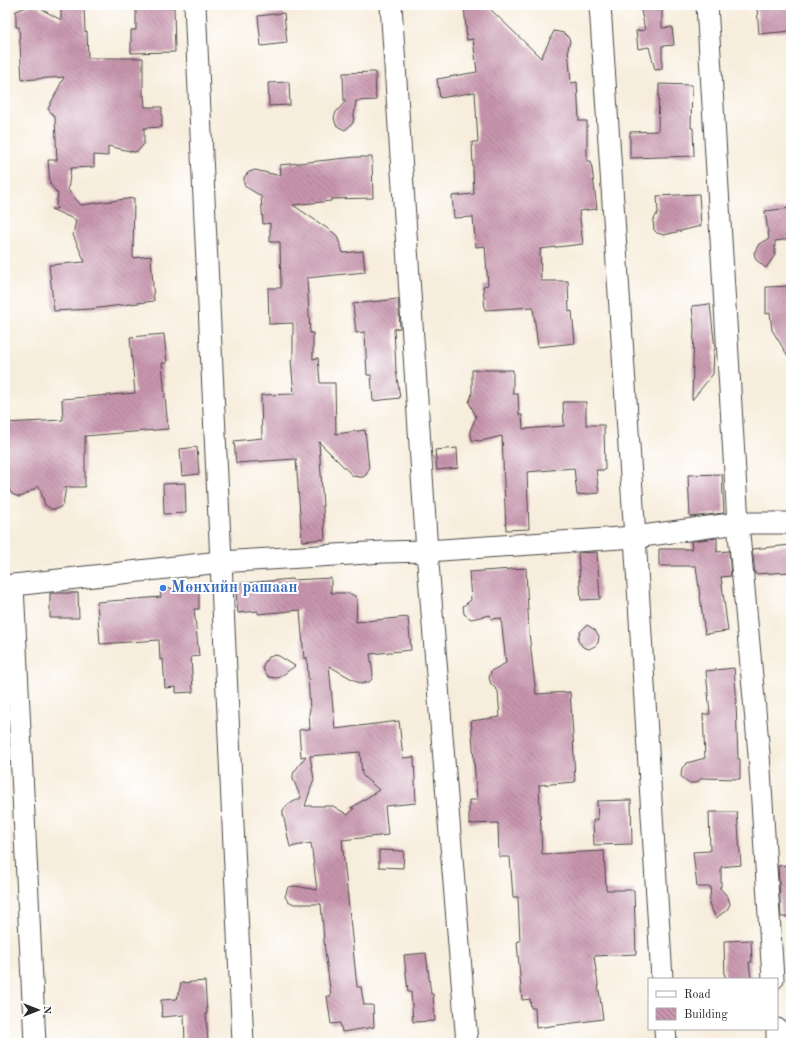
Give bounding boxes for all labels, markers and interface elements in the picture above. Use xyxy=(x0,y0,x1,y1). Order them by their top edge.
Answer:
place label: Мөнхийн рашаан xyxy=(171,580,297,596)
marker: Мөнхийн рашаан xyxy=(158,583,168,593)
legend xyxy=(648,978,778,1030)
text: Road xyxy=(684,989,711,1001)
north arrow xyxy=(18,990,58,1030)
text: N xyxy=(41,1006,52,1015)
text: Building xyxy=(684,1009,728,1021)

